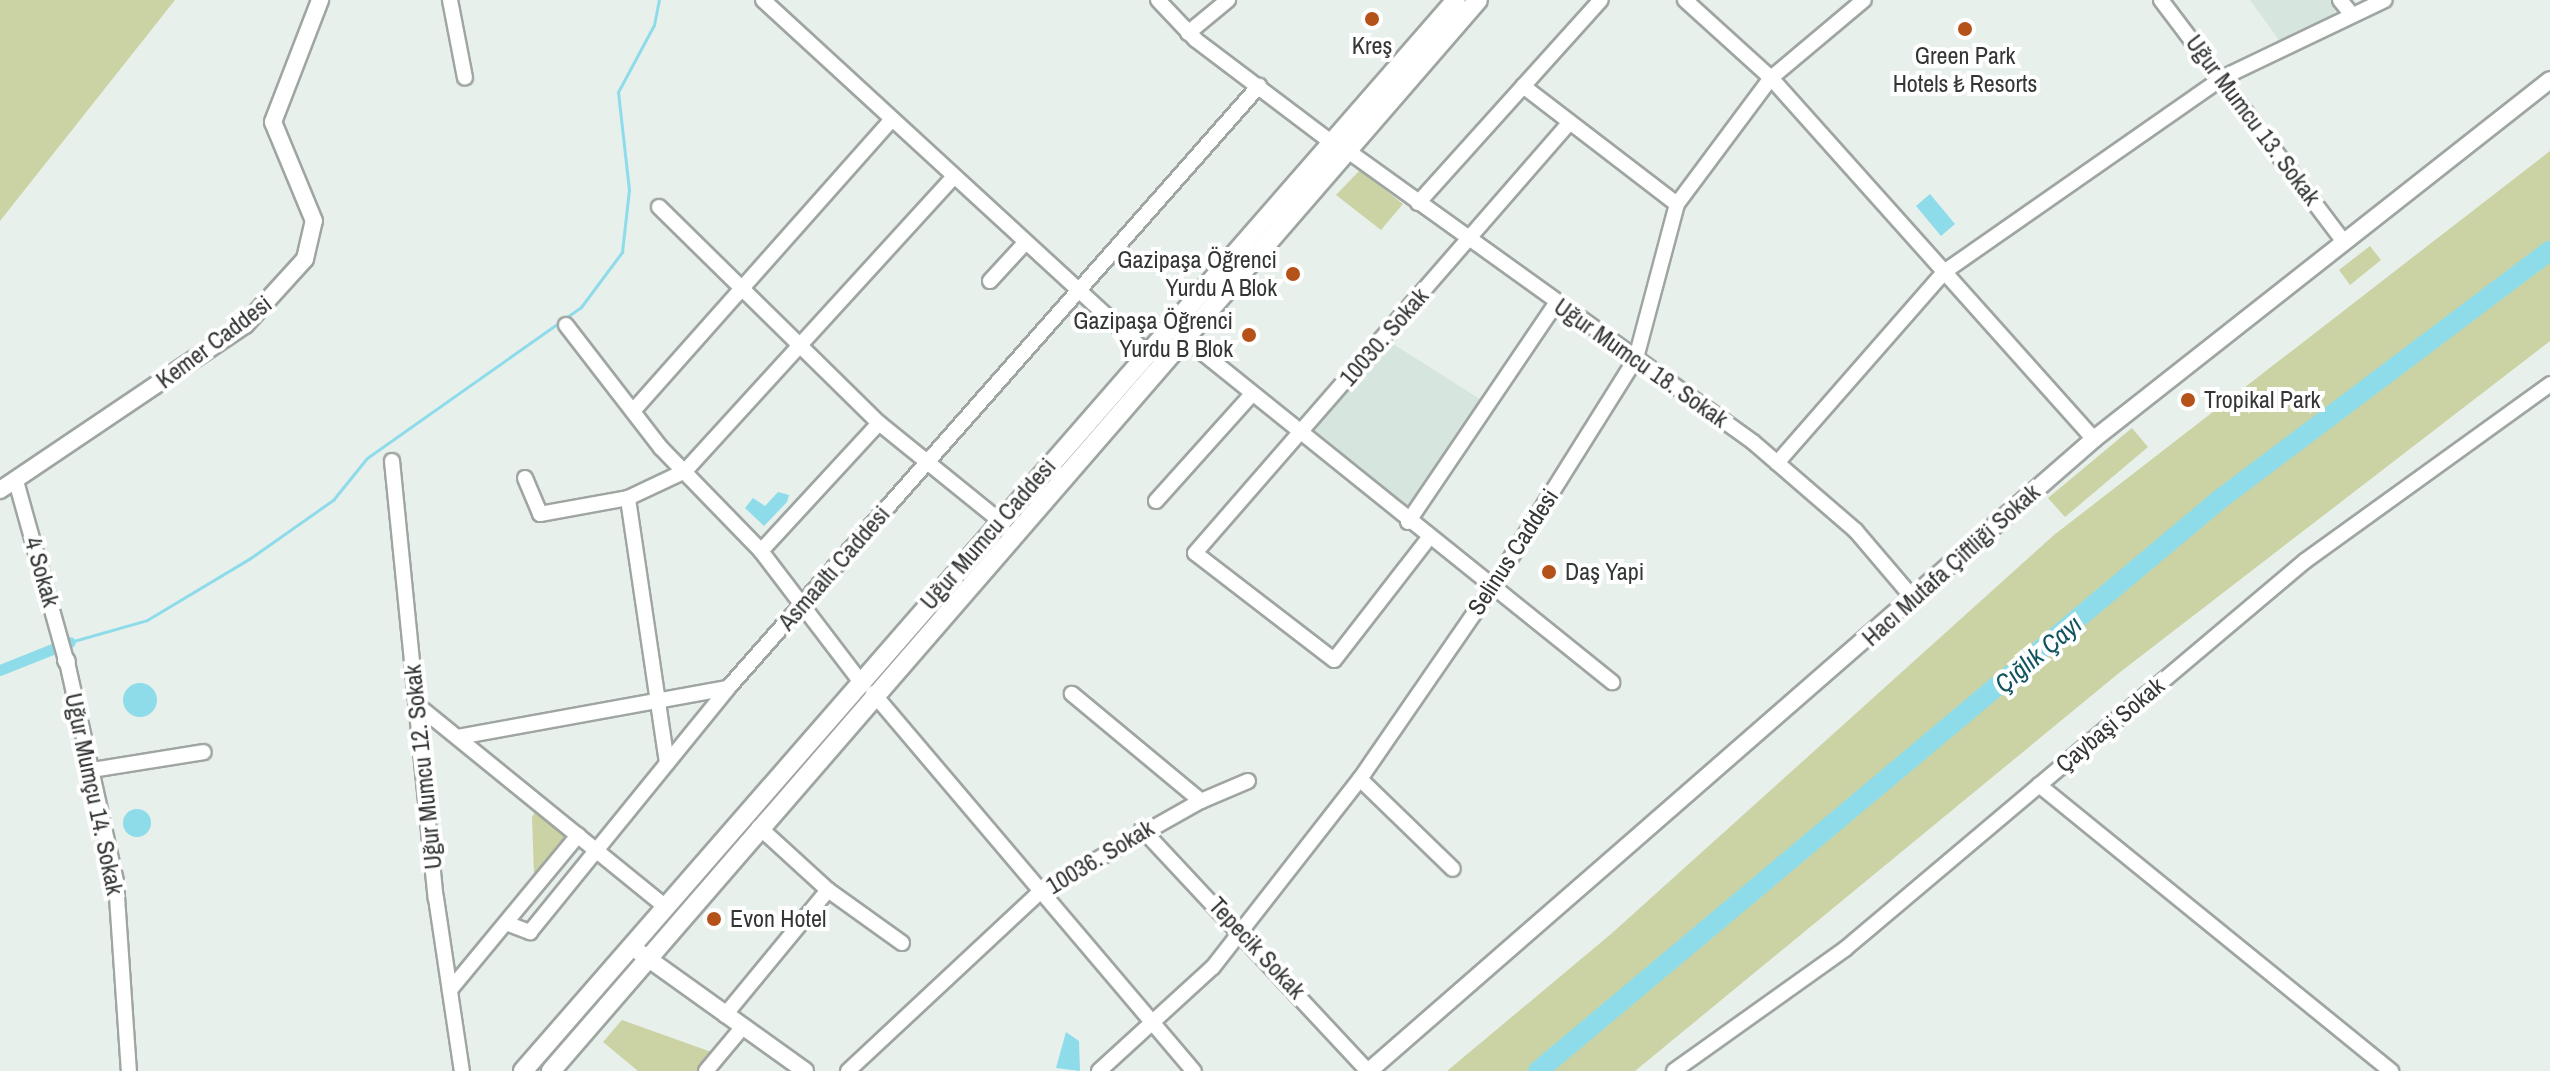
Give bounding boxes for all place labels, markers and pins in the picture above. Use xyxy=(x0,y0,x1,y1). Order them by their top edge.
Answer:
marker: Kreş xyxy=(1363,10,1381,28)
marker: Green Park Hotels ₺ Resorts xyxy=(1956,20,1974,38)
place label: Kreş xyxy=(1352,32,1392,60)
place label: Green Park Hotels ₺ Resorts xyxy=(1892,42,2038,98)
place label: Gazipaşa Öğrenci Yurdu A Blok xyxy=(1117,246,1277,302)
marker: Gazipaşa Öğrenci Yurdu A Blok xyxy=(1284,265,1302,283)
place label: Gazipaşa Öğrenci Yurdu B Blok xyxy=(1073,307,1233,363)
marker: Gazipaşa Öğrenci Yurdu B Blok xyxy=(1240,326,1258,344)
place label: Tropikal Park xyxy=(2204,386,2320,414)
marker: Tropikal Park xyxy=(2179,391,2197,409)
place label: Daş Yapi xyxy=(1565,558,1645,586)
marker: Daş Yapi xyxy=(1540,563,1558,581)
place label: Evon Hotel xyxy=(730,905,826,933)
marker: Evon Hotel xyxy=(705,910,723,928)

